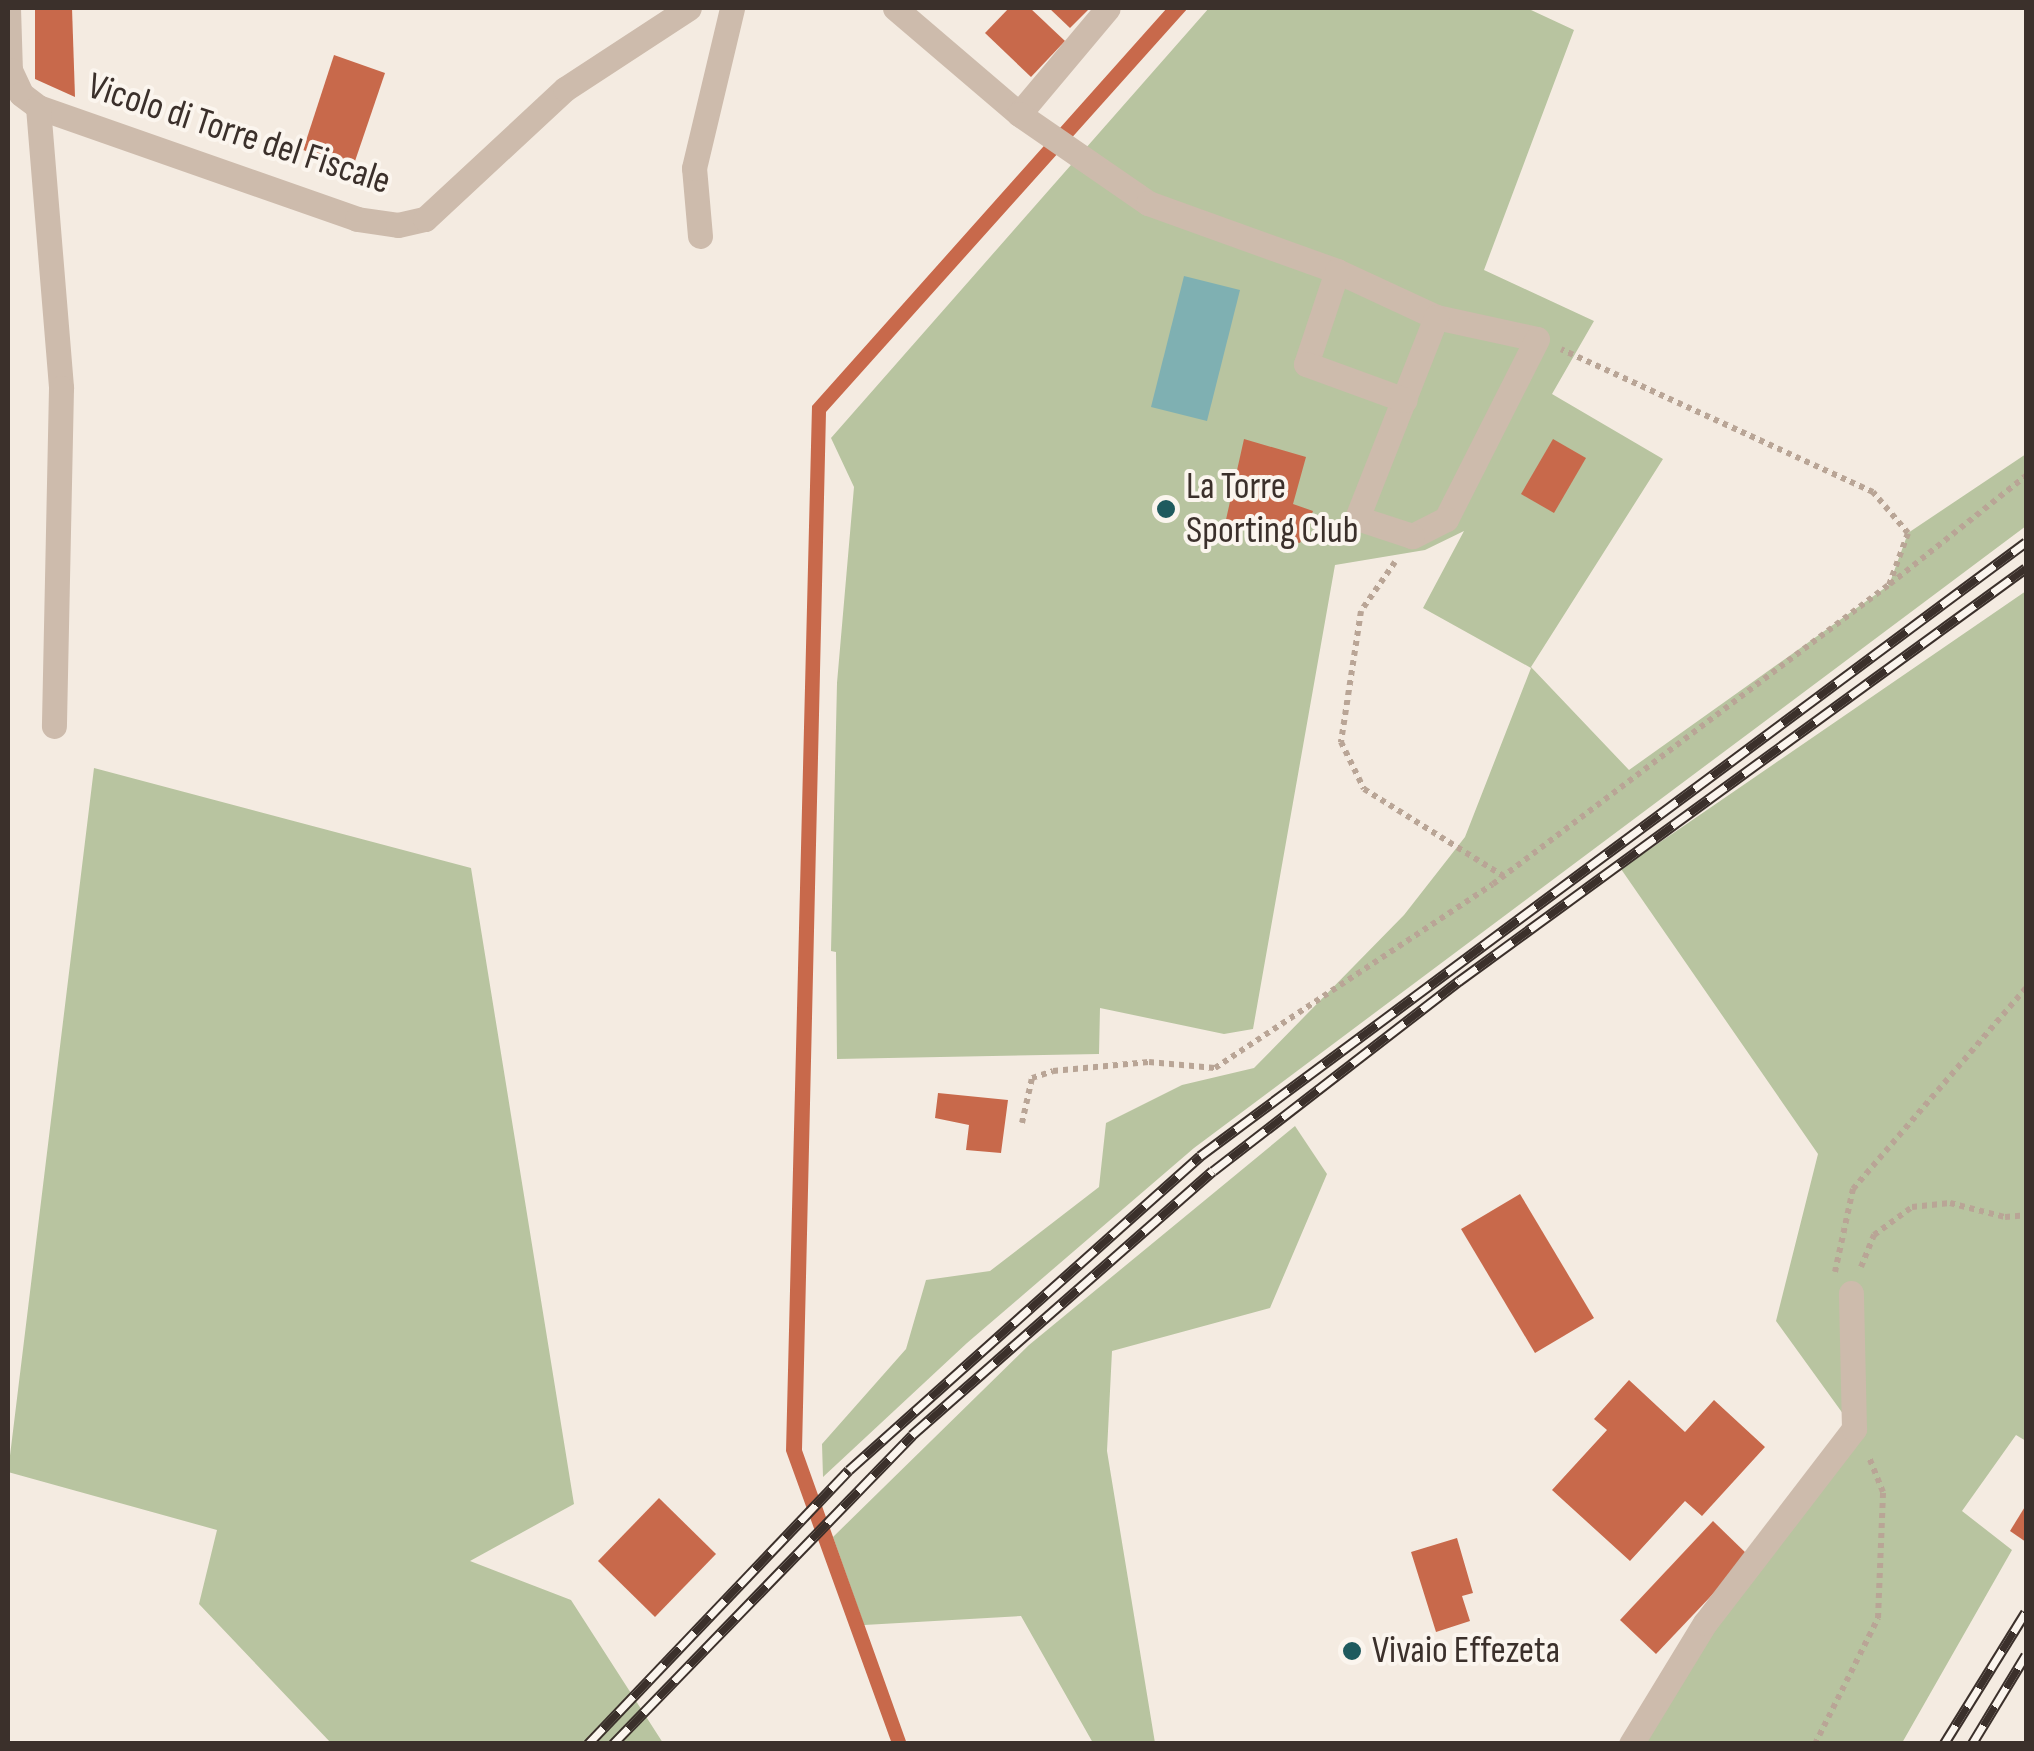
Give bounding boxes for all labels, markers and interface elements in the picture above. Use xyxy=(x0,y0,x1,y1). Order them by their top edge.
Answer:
street label: Vicolo di Torre del Fiscale xyxy=(82,64,396,204)
place label: La Torre Sporting Club xyxy=(1186,464,1358,554)
marker: La Torre Sporting Club xyxy=(1155,498,1177,520)
place label: Vivaio Effezeta xyxy=(1372,1628,1560,1674)
marker: Vivaio Effezeta xyxy=(1341,1640,1363,1662)

